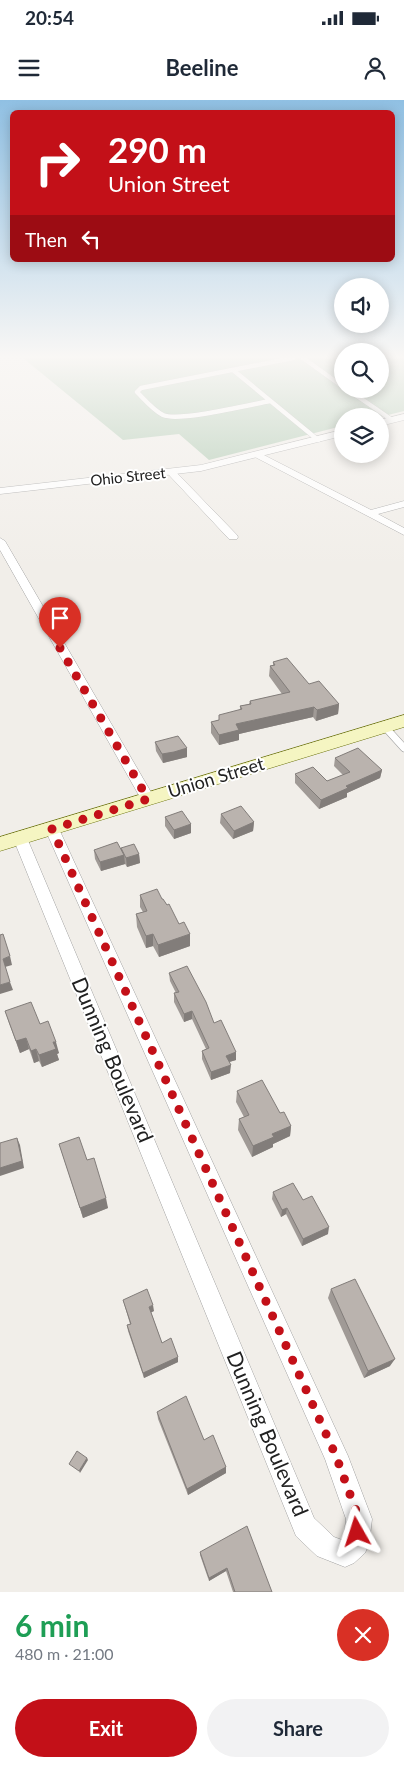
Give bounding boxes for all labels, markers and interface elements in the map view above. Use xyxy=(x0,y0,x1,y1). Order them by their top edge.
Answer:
text: 20:54 xyxy=(25,6,74,29)
icon: menu xyxy=(15,54,43,82)
text: Beeline xyxy=(165,54,239,81)
icon: person xyxy=(361,54,389,82)
text: 290 m xyxy=(108,128,207,170)
icon: right xyxy=(25,130,90,195)
text: Union Street xyxy=(108,170,230,197)
icon: left xyxy=(77,225,105,253)
text: Then xyxy=(25,228,67,251)
map controls xyxy=(334,278,389,463)
button: sound xyxy=(334,278,389,333)
button: search xyxy=(334,343,389,398)
button: layers xyxy=(334,408,389,463)
street label: Ohio Street xyxy=(89,463,167,489)
pin xyxy=(39,597,81,648)
icon: arrive xyxy=(46,604,74,632)
street label: Union Street xyxy=(165,752,267,802)
street label: Dunning Boulevard xyxy=(67,973,159,1146)
street label: Dunning Boulevard xyxy=(222,1347,314,1520)
position arrow xyxy=(330,1505,382,1557)
text: 6 min xyxy=(15,1607,89,1643)
button: close xyxy=(337,1609,389,1661)
text: 480 m · 21:00 xyxy=(15,1644,114,1663)
button: Exit xyxy=(15,1699,197,1757)
button: Share xyxy=(207,1699,389,1757)

